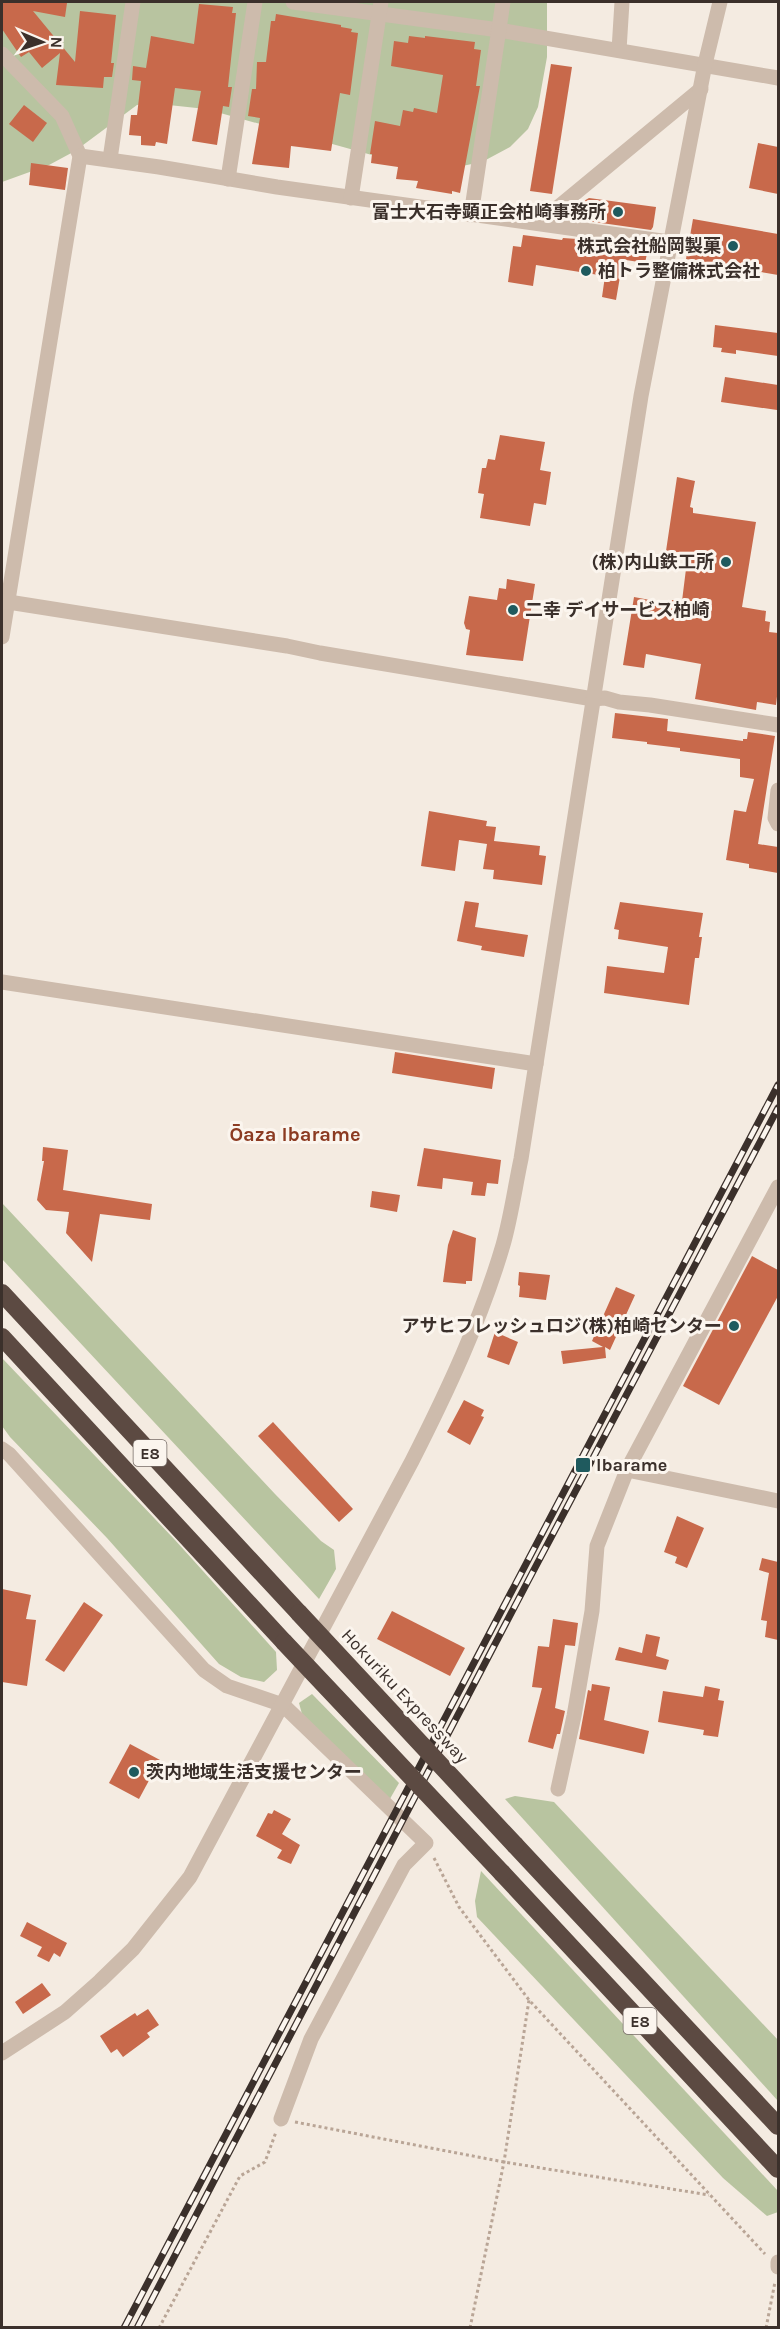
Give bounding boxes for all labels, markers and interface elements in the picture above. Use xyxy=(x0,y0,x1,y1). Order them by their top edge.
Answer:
north arrow xyxy=(12,12,72,72)
text: N xyxy=(47,36,66,49)
place label: 富士大石寺顕正会柏崎事務所 xyxy=(372,201,606,223)
marker: 富士大石寺顕正会柏崎事務所 xyxy=(611,205,625,219)
place label: 株式会社船岡製菓 xyxy=(577,235,721,257)
marker: 株式会社船岡製菓 xyxy=(726,239,740,253)
place label: 柏トラ整備株式会社 xyxy=(598,260,760,282)
marker: 柏トラ整備株式会社 xyxy=(579,264,593,278)
place label: (株)内山鉄工所 xyxy=(592,551,714,573)
marker: (株)内山鉄工所 xyxy=(719,555,733,569)
place label: 二幸 デイサービス柏崎 xyxy=(525,599,710,621)
marker: 二幸 デイサービス柏崎 xyxy=(506,603,520,617)
district label: Ōaza Ibarame xyxy=(229,1123,361,1146)
place label: アサヒフレッシュロジ(株)柏崎センター xyxy=(402,1315,722,1337)
marker: アサヒフレッシュロジ(株)柏崎センター xyxy=(727,1319,741,1333)
road number: E8 xyxy=(134,1440,166,1466)
place label: Ibarame xyxy=(596,1454,667,1476)
marker: Ibarame xyxy=(574,1456,592,1474)
street label: Hokuriku Expressway xyxy=(337,1624,473,1768)
place label: 茨内地域生活支援センター xyxy=(146,1761,362,1783)
marker: 茨内地域生活支援センター xyxy=(127,1765,141,1779)
road number: E8 xyxy=(624,2008,656,2034)

